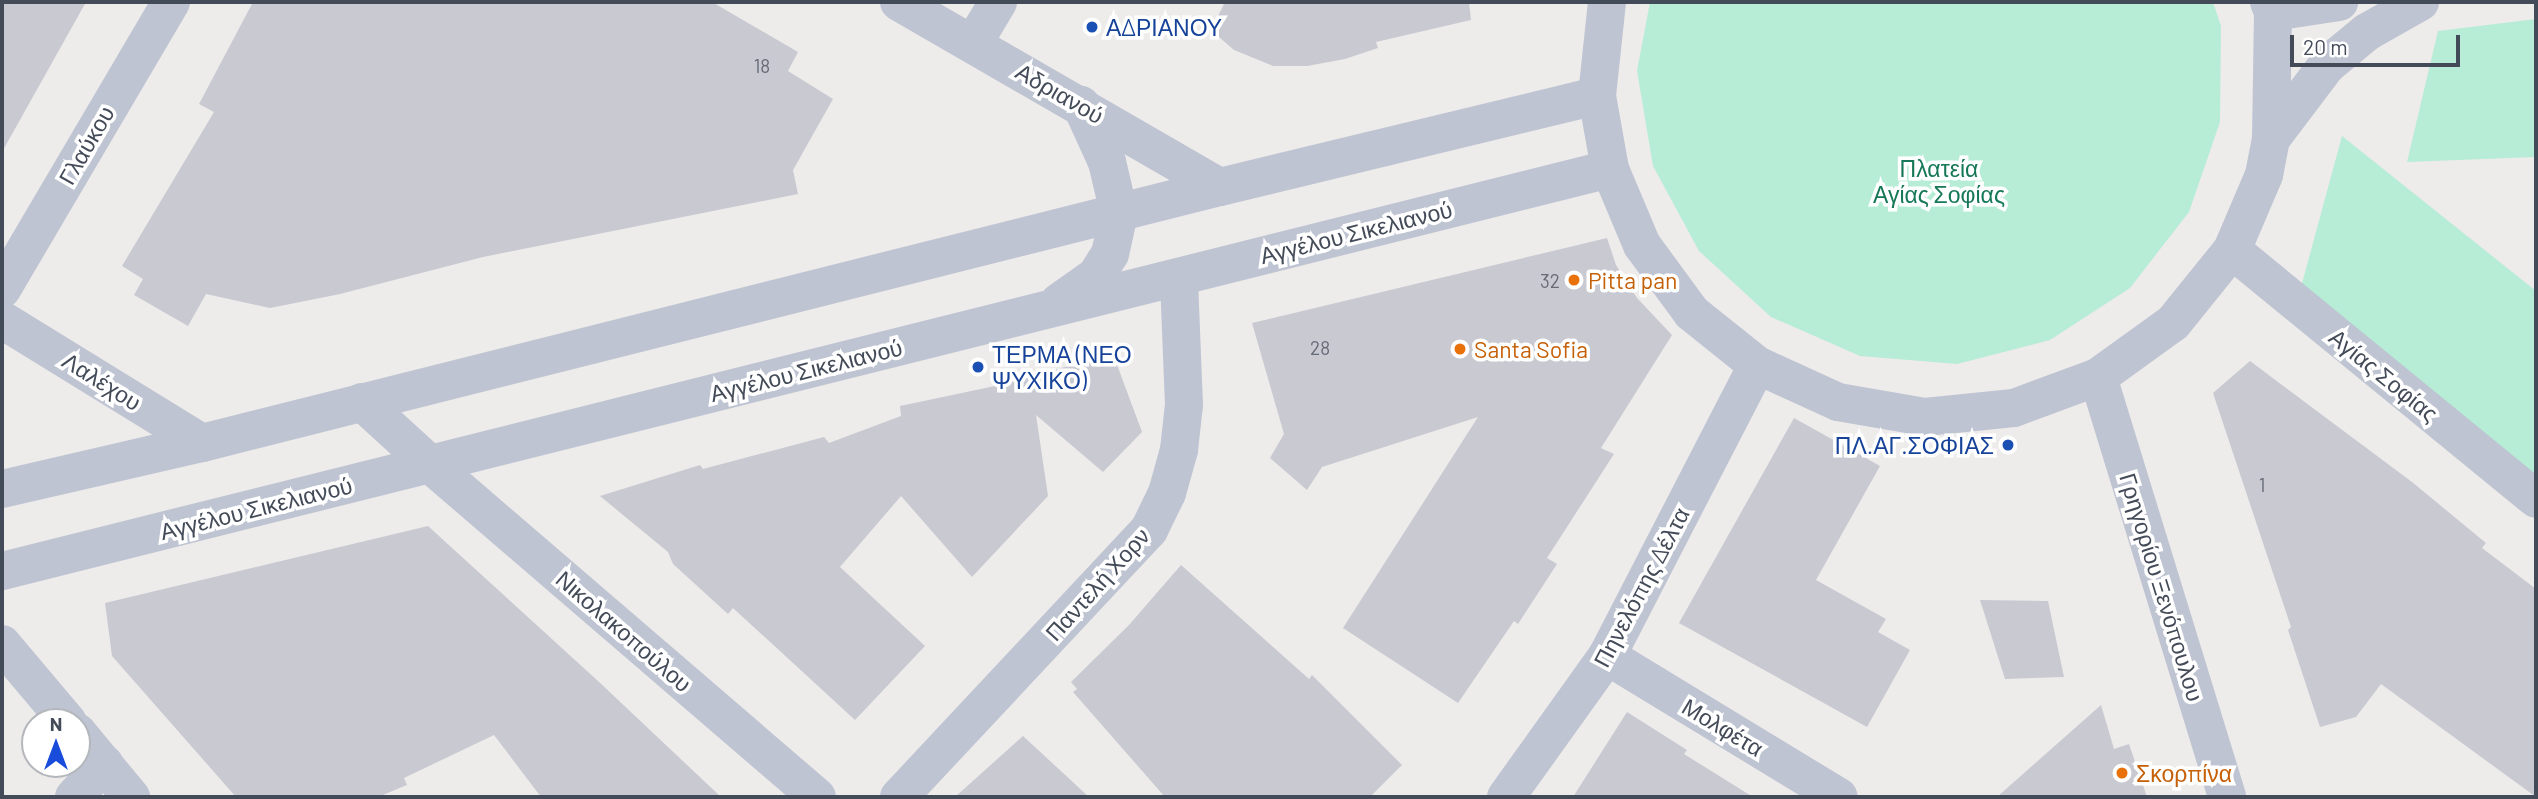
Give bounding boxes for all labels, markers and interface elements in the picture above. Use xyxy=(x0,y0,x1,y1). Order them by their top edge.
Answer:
place label: ΑΔΡΙΑΝΟΥ xyxy=(1106,13,1222,41)
marker: ΑΔΡΙΑΝΟΥ xyxy=(1084,19,1100,35)
scale bar xyxy=(2293,21,2463,65)
text: 20 m xyxy=(2303,34,2348,59)
house number: 18 xyxy=(754,55,770,77)
street label: Αδριανού xyxy=(1011,57,1109,129)
street label: Γλαύκου xyxy=(52,101,120,189)
park label: Πλατεία Αγίας Σοφίας xyxy=(1873,154,2005,208)
street label: Αγγέλου Σικελιανού xyxy=(1257,195,1455,269)
place label: Pitta pan xyxy=(1588,266,1677,294)
house number: 32 xyxy=(1540,270,1560,292)
marker: Pitta pan xyxy=(1566,272,1582,288)
street label: Αγίας Σοφίας xyxy=(2324,323,2444,427)
street label: Αγγέλου Σικελιανού xyxy=(707,333,905,407)
place label: Santa Sofia xyxy=(1474,335,1588,363)
house number: 28 xyxy=(1310,337,1330,359)
place label: ΤΕΡΜΑ (ΝΕΟ ΨΥΧΙΚΟ) xyxy=(992,340,1132,394)
marker: Santa Sofia xyxy=(1452,341,1468,357)
street label: Λαλέχου xyxy=(58,346,146,416)
marker: ΤΕΡΜΑ (ΝΕΟ ΨΥΧΙΚΟ) xyxy=(970,359,986,375)
place label: ΠΛ.ΑΓ.ΣΟΦΙΑΣ xyxy=(1835,431,1994,459)
marker: ΠΛ.ΑΓ.ΣΟΦΙΑΣ xyxy=(2000,437,2016,453)
street label: Γρηγορίου Ξενόπουλου xyxy=(2114,470,2210,704)
street label: Αγγέλου Σικελιανού xyxy=(157,471,355,545)
house number: 1 xyxy=(2259,474,2265,496)
street label: Πηνελόπης Δέλτα xyxy=(1587,502,1695,672)
street label: Παντελή Χορν xyxy=(1039,522,1155,646)
street label: Νικολακοπούλου xyxy=(551,565,697,697)
street label: Μολφέτα xyxy=(1677,692,1769,762)
north arrow xyxy=(21,708,91,778)
text: N xyxy=(50,712,62,735)
place label: Σκορπίνα xyxy=(2136,759,2232,787)
marker: Σκορπίνα xyxy=(2114,765,2130,781)

